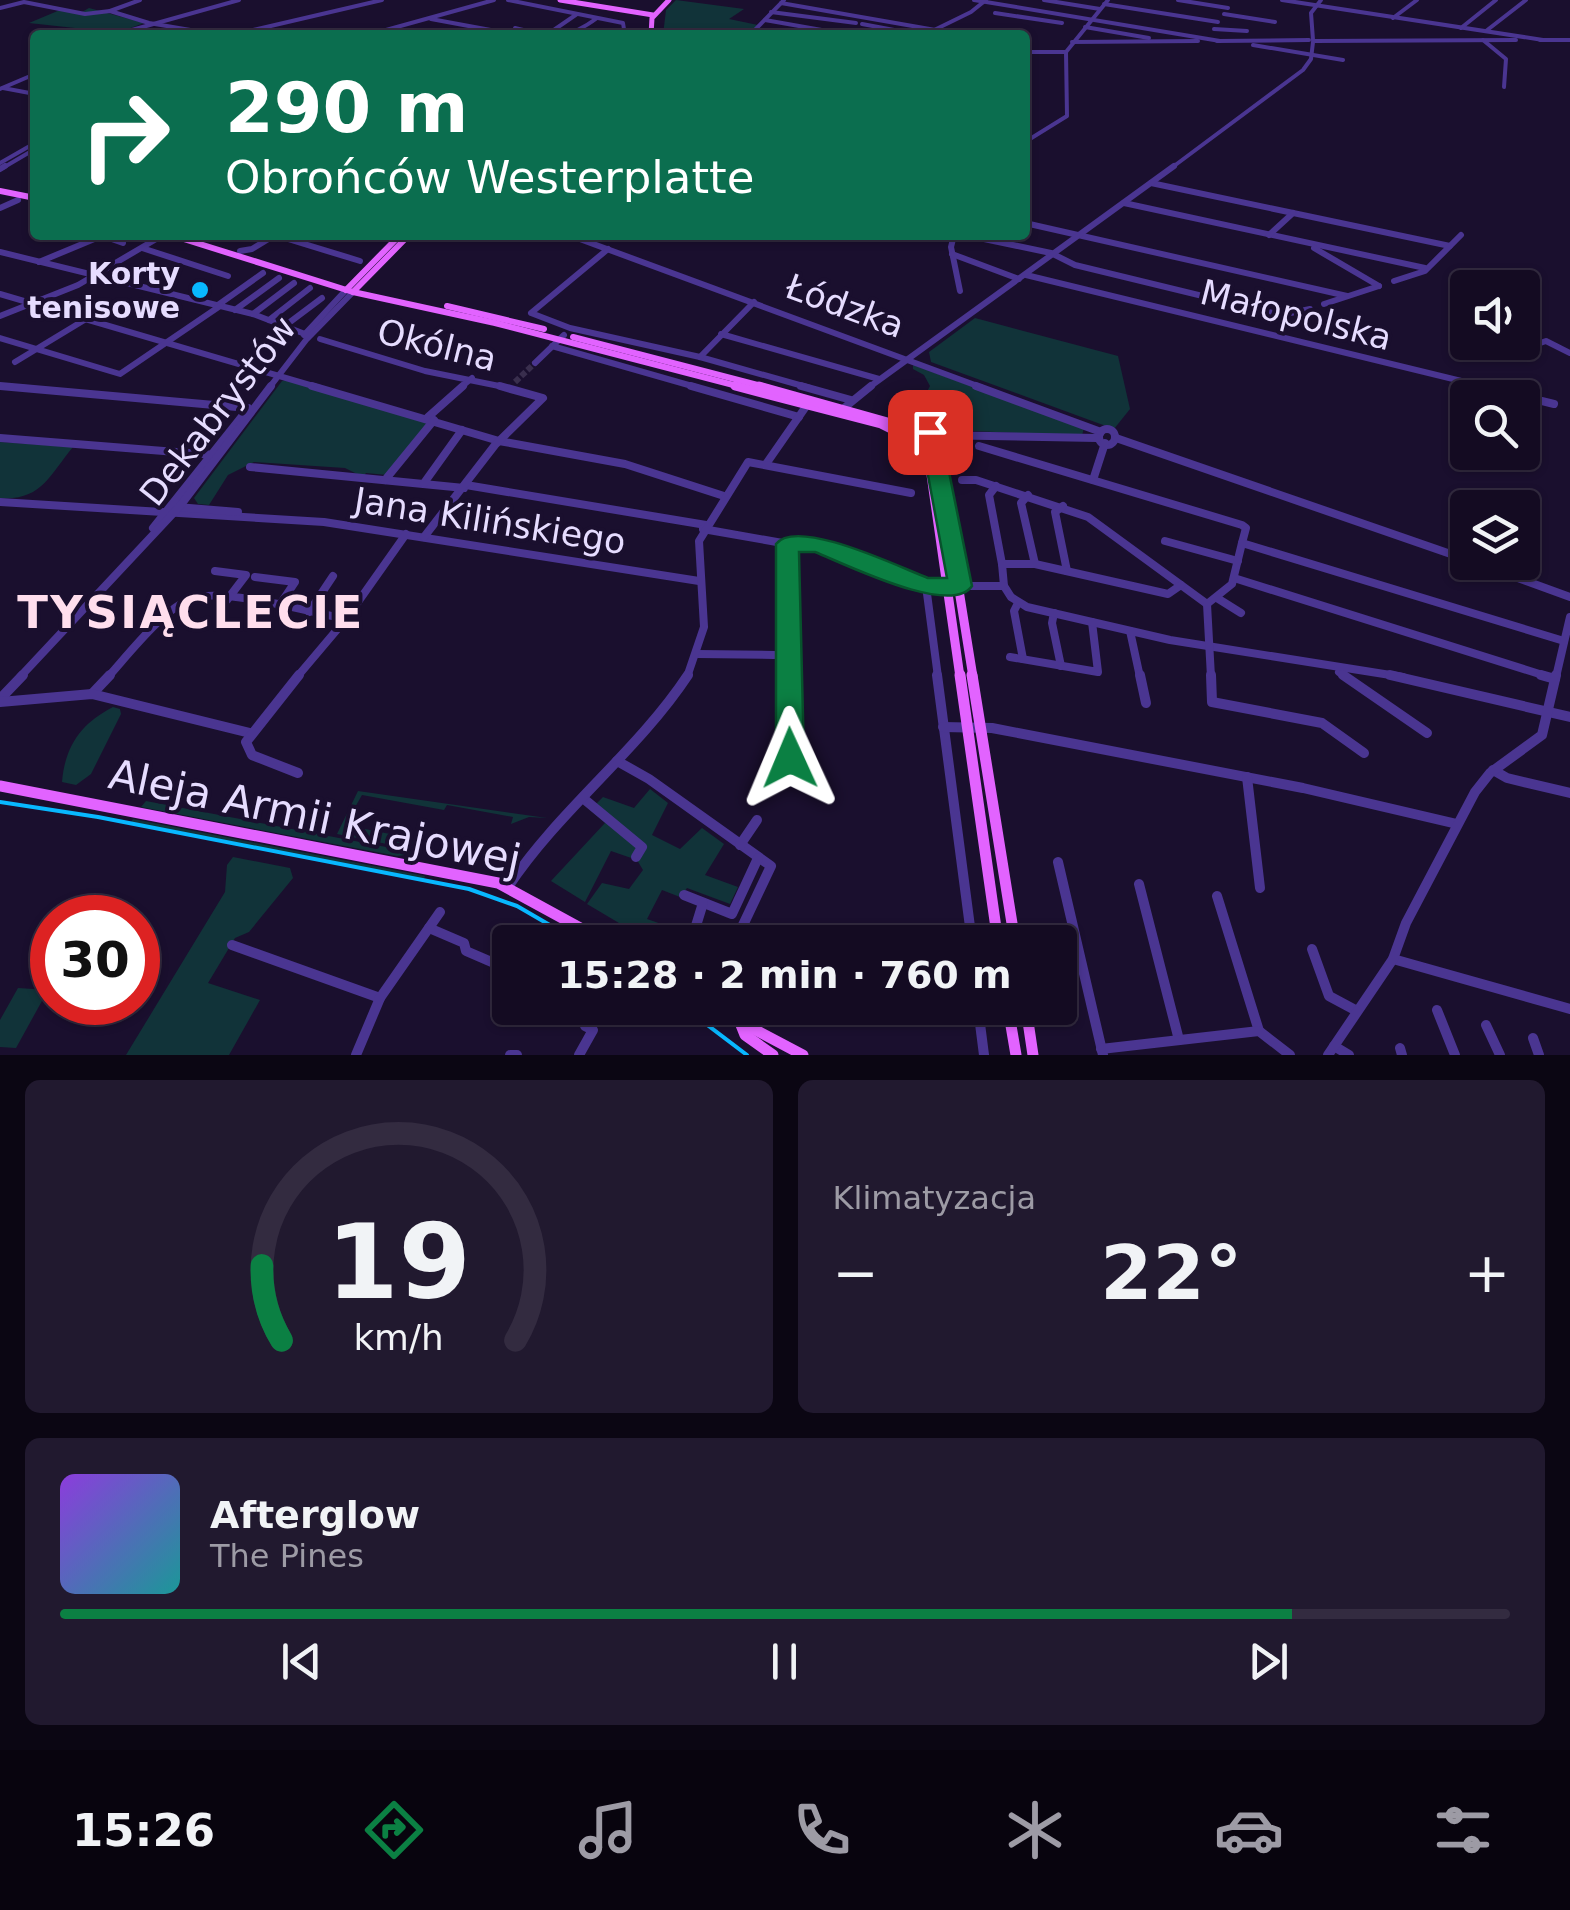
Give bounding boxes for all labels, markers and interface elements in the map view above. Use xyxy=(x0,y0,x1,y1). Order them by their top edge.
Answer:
text: 290 m xyxy=(225,67,468,149)
icon: right xyxy=(60,70,190,200)
text: Obrońców Westerplatte xyxy=(225,151,754,204)
place label: Korty tenisowe xyxy=(27,256,180,325)
street label: Łódzka xyxy=(780,266,910,346)
map controls xyxy=(1450,270,1540,580)
button: sound xyxy=(1450,270,1540,360)
street label: Małopolska xyxy=(1196,272,1396,358)
marker: Korty tenisowe xyxy=(189,279,211,301)
street label: Dekabrystów xyxy=(132,308,304,514)
street label: Okólna xyxy=(373,311,501,379)
button: search xyxy=(1450,380,1540,470)
pin xyxy=(888,390,973,475)
icon: arrive xyxy=(903,405,958,460)
street label: Jana Kilińskiego xyxy=(349,479,629,562)
button: layers xyxy=(1450,490,1540,580)
district label: TYSIĄCLECIE xyxy=(17,586,365,639)
position arrow xyxy=(738,706,842,810)
street label: Aleja Armii Krajowej xyxy=(105,749,525,885)
speed limit sign: 30 xyxy=(30,895,160,1025)
text: 15:28 · 2 min · 760 m xyxy=(557,953,1012,997)
text: Klimatyzacja xyxy=(833,1179,1036,1217)
text: 19 xyxy=(326,1201,471,1323)
text: 22° xyxy=(1100,1229,1242,1317)
text: − xyxy=(833,1241,879,1305)
text: + xyxy=(1464,1241,1510,1305)
text: km/h xyxy=(354,1317,444,1358)
text: Afterglow xyxy=(210,1493,420,1537)
text: The Pines xyxy=(210,1537,364,1575)
icon: previous xyxy=(274,1634,329,1689)
icon: pause xyxy=(757,1634,812,1689)
icon: next xyxy=(1241,1634,1296,1689)
icon: directions xyxy=(359,1795,429,1865)
icon: music xyxy=(573,1795,643,1865)
icon: phone xyxy=(787,1795,857,1865)
icon: climate xyxy=(1000,1795,1070,1865)
icon: car xyxy=(1214,1795,1284,1865)
icon: filters xyxy=(1428,1795,1498,1865)
text: 15:26 xyxy=(72,1804,215,1857)

